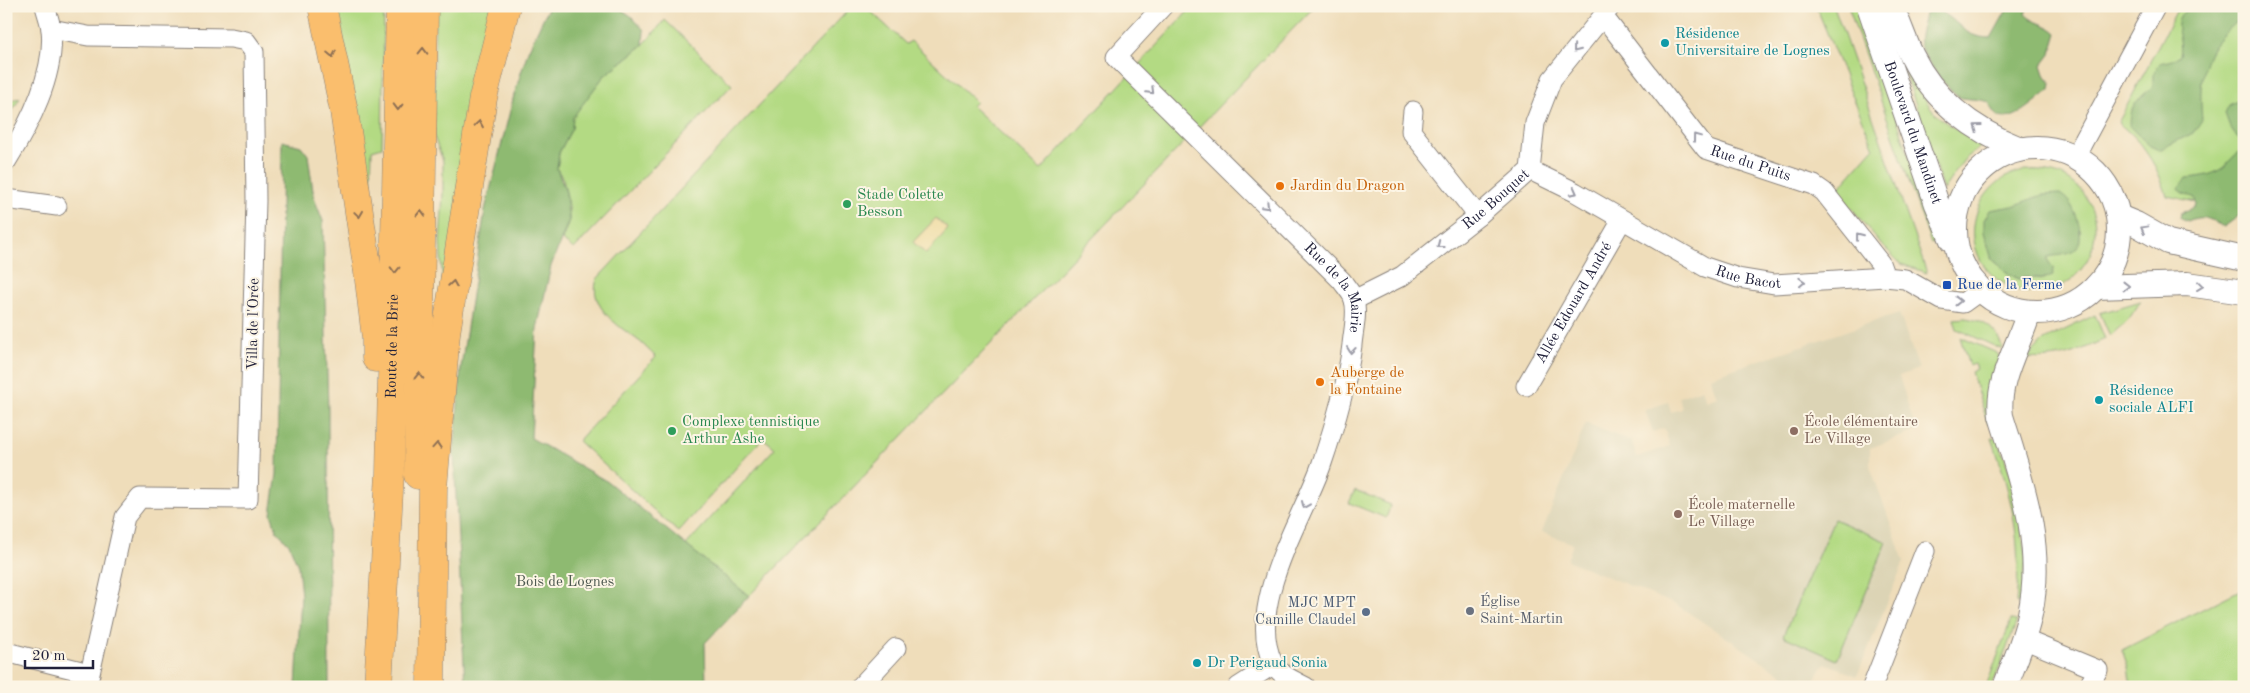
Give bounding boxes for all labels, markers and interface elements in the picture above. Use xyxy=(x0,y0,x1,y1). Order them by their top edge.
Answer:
place label: Résidence Universitaire de Lognes xyxy=(1675,27,1830,59)
marker: Résidence Universitaire de Lognes xyxy=(1659,37,1671,49)
one-way arrow xyxy=(1574,43,1582,52)
one-way arrow xyxy=(418,46,428,54)
one-way arrow xyxy=(326,50,337,58)
street label: Boulevard du Mandinet xyxy=(1881,59,1944,206)
one-way arrow xyxy=(1145,85,1154,94)
one-way arrow xyxy=(393,104,403,112)
one-way arrow xyxy=(473,119,483,128)
one-way arrow xyxy=(1973,124,1983,133)
one-way arrow xyxy=(1694,134,1702,143)
street label: Rue du Puits xyxy=(1708,143,1793,184)
street label: Rue Bouquet xyxy=(1460,167,1533,233)
place label: Jardin du Dragon xyxy=(1290,179,1405,194)
marker: Jardin du Dragon xyxy=(1274,180,1286,192)
one-way arrow xyxy=(1569,186,1578,196)
place label: Stade Colette Besson xyxy=(857,188,944,220)
marker: Stade Colette Besson xyxy=(841,198,853,210)
one-way arrow xyxy=(1260,200,1269,209)
one-way arrow xyxy=(416,209,426,216)
one-way arrow xyxy=(353,210,364,218)
one-way arrow xyxy=(2140,225,2149,235)
one-way arrow xyxy=(1856,233,1864,242)
one-way arrow xyxy=(1437,239,1446,248)
street label: Rue de la Mairie xyxy=(1301,240,1363,334)
street label: Allée Edouard André xyxy=(1533,240,1615,366)
street label: Rue Bacot xyxy=(1713,263,1781,292)
one-way arrow xyxy=(389,266,400,274)
one-way arrow xyxy=(1798,277,1806,288)
street label: Villa de l'Orée xyxy=(246,278,262,370)
place label: Rue de la Ferme xyxy=(1957,278,2062,293)
marker: Rue de la Ferme xyxy=(1941,279,1953,291)
one-way arrow xyxy=(447,280,458,288)
one-way arrow xyxy=(2196,280,2204,291)
one-way arrow xyxy=(2122,281,2130,291)
street label: Route de la Brie xyxy=(384,294,401,399)
one-way arrow xyxy=(1954,296,1962,306)
one-way arrow xyxy=(1346,346,1357,354)
place label: Auberge de la Fontaine xyxy=(1330,366,1404,398)
one-way arrow xyxy=(414,371,424,379)
marker: Auberge de la Fontaine xyxy=(1314,376,1326,388)
place label: Résidence sociale ALFI xyxy=(2109,384,2194,416)
marker: Résidence sociale ALFI xyxy=(2093,394,2105,406)
place label: École élémentaire Le Village xyxy=(1804,412,1918,447)
place label: Complexe tennistique Arthur Ashe xyxy=(682,415,819,447)
marker: Complexe tennistique Arthur Ashe xyxy=(666,425,678,437)
marker: École élémentaire Le Village xyxy=(1788,425,1800,437)
one-way arrow xyxy=(431,441,442,449)
place label: École maternelle Le Village xyxy=(1688,495,1795,530)
one-way arrow xyxy=(1300,500,1311,509)
marker: École maternelle Le Village xyxy=(1672,508,1684,520)
park label: Bois de Lognes xyxy=(516,575,614,590)
place label: Église Saint-Martin xyxy=(1480,592,1563,627)
place label: MJC MPT Camille Claudel xyxy=(1255,596,1356,628)
marker: Église Saint-Martin xyxy=(1464,605,1476,617)
marker: MJC MPT Camille Claudel xyxy=(1360,606,1372,618)
scale bar xyxy=(25,638,92,670)
text: 20 m xyxy=(32,649,66,664)
place label: Dr Perigaud Sonia xyxy=(1207,656,1328,671)
marker: Dr Perigaud Sonia xyxy=(1191,657,1203,669)

